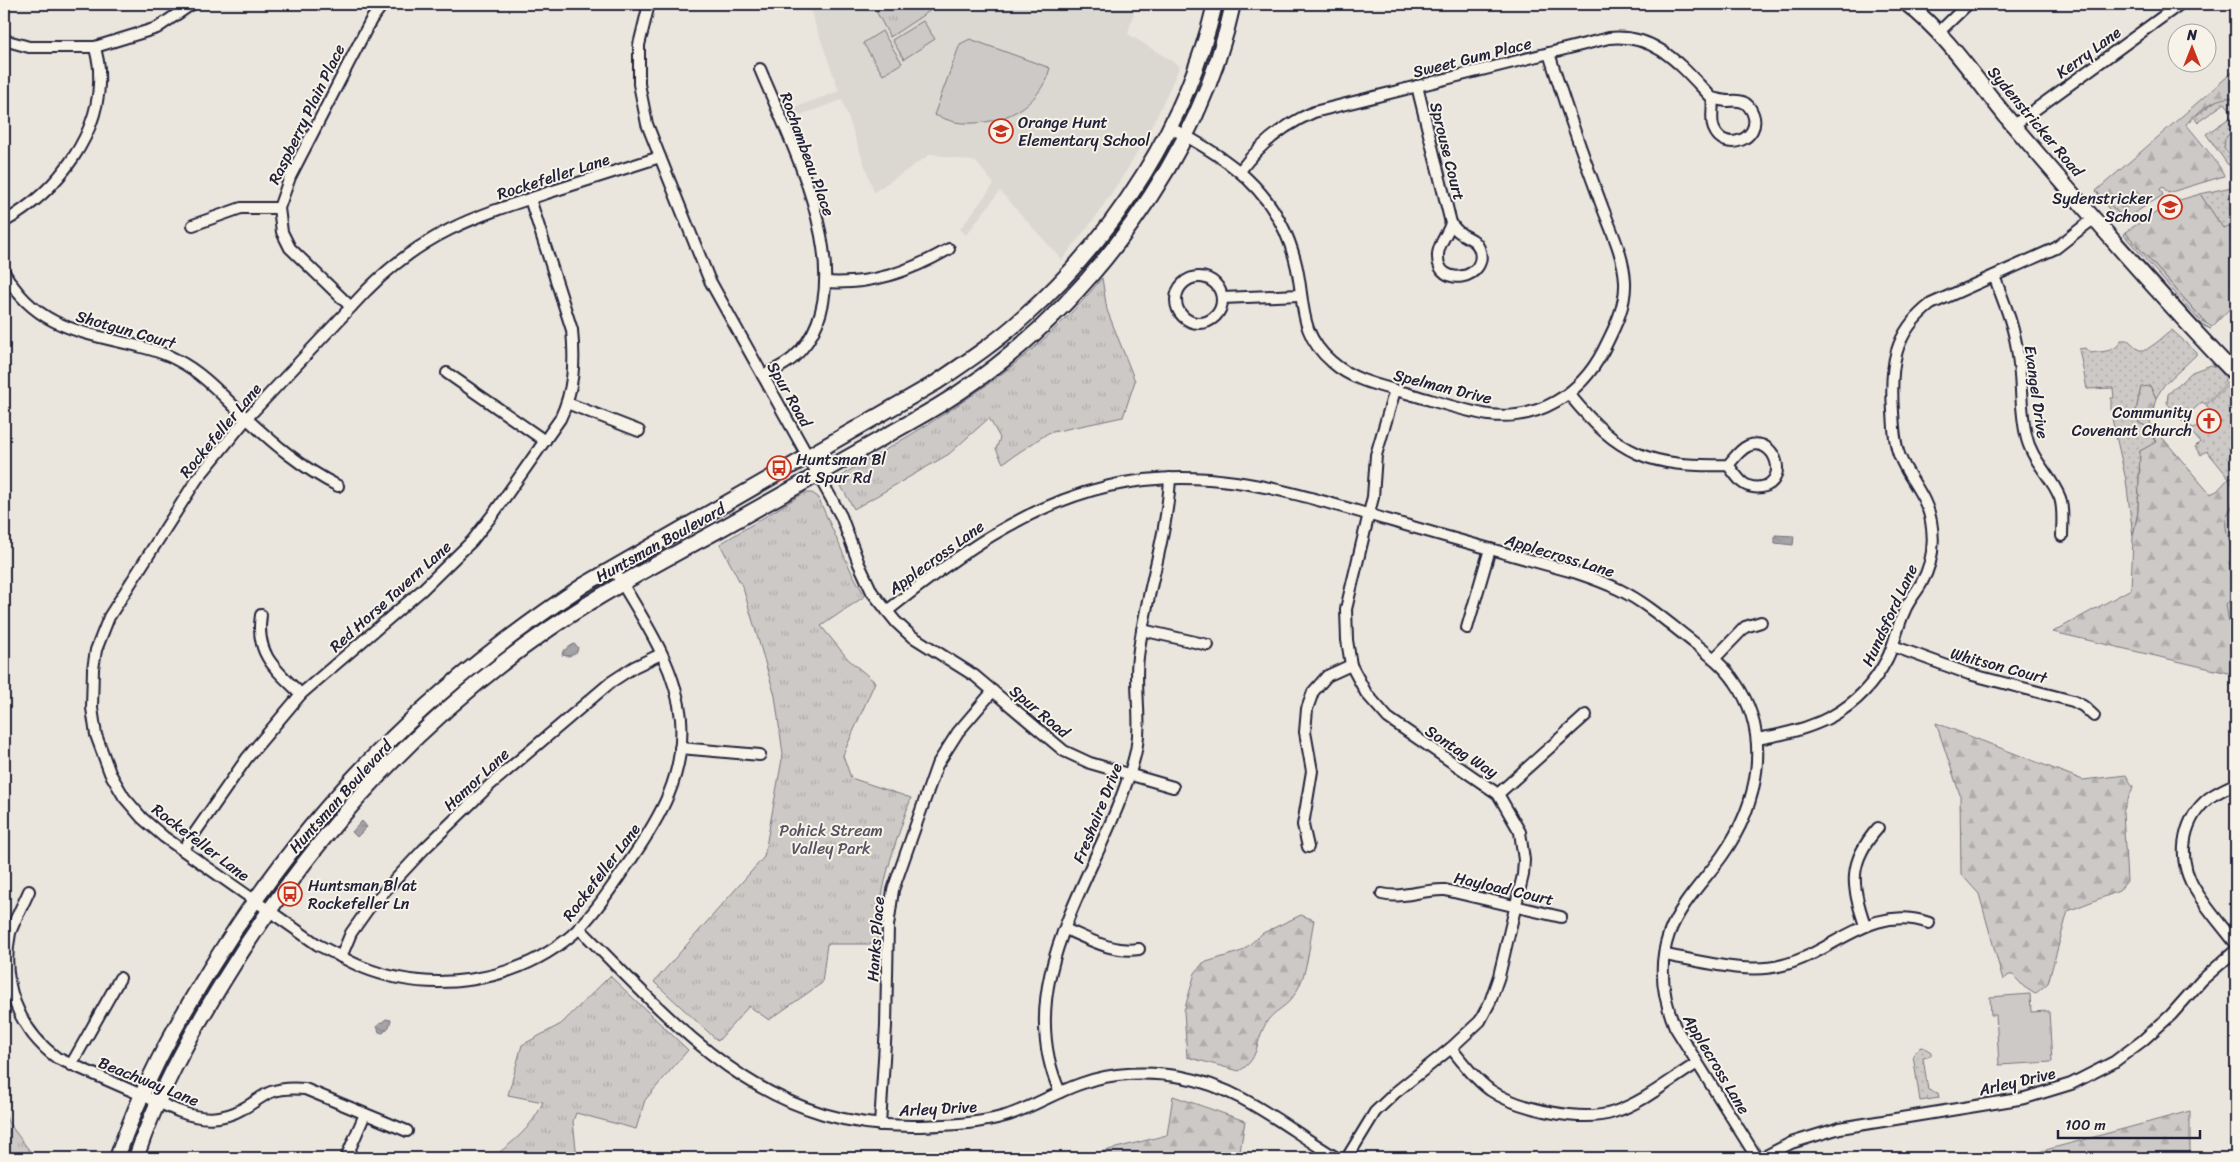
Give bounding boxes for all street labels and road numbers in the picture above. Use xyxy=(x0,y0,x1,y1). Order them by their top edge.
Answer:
street label: Kerry Lane xyxy=(2049,18,2127,86)
street label: Sweet Gum Place xyxy=(1410,29,1535,86)
street label: Raspberry Plain Place xyxy=(260,39,353,190)
street label: Sydenstricker Road xyxy=(1980,59,2092,185)
street label: Rochambeau Place xyxy=(772,88,843,220)
street label: Sprouse Court xyxy=(1421,99,1474,203)
street label: Rockefeller Lane xyxy=(493,145,614,208)
street label: Shotgun Court xyxy=(73,301,180,358)
street label: Evangel Drive xyxy=(2016,343,2057,441)
street label: Spur Road xyxy=(759,356,821,434)
street label: Spelman Drive xyxy=(1391,360,1495,413)
street label: Rockefeller Lane xyxy=(172,376,269,484)
street label: Huntsman Boulevard xyxy=(590,494,732,590)
street label: Applecross Lane xyxy=(881,512,991,603)
street label: Applecross Lane xyxy=(1501,525,1618,586)
street label: Red Horse Tavern Lane xyxy=(322,533,458,660)
street label: Hundsford Lane xyxy=(1853,559,1926,671)
street label: Whitson Court xyxy=(1947,639,2051,692)
street label: Spur Road xyxy=(1003,677,1078,747)
street label: Sontag Way xyxy=(1419,717,1505,786)
street label: Huntsman Boulevard xyxy=(281,732,401,860)
street label: Hamor Lane xyxy=(436,741,517,818)
street label: Freshaire Drive xyxy=(1064,758,1131,868)
street label: Rockefeller Lane xyxy=(145,796,256,889)
street label: Rockefeller Lane xyxy=(555,817,648,928)
street label: Hayload Court xyxy=(1451,863,1556,914)
street label: Hanks Place xyxy=(858,895,893,983)
street label: Applecross Lane xyxy=(1674,1007,1758,1120)
street label: Beachway Lane xyxy=(94,1048,204,1115)
street label: Arley Drive xyxy=(1975,1059,2059,1105)
street label: Arley Drive xyxy=(897,1092,978,1125)

